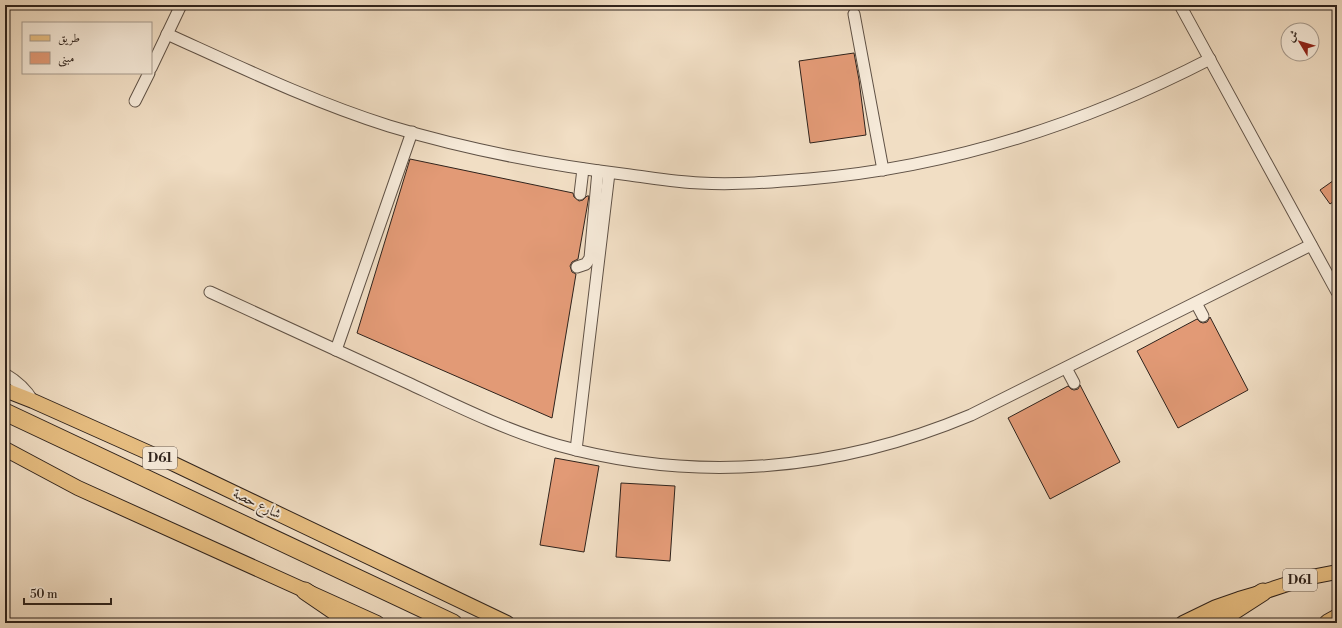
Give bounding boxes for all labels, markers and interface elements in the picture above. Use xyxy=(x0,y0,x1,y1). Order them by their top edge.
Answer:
legend xyxy=(22,22,152,74)
north arrow xyxy=(1280,22,1320,62)
text: ش xyxy=(1284,28,1302,45)
text: طريق xyxy=(58,31,80,46)
text: مبنى xyxy=(58,51,74,67)
road number: D61 xyxy=(143,447,177,469)
street label: شارع حصة xyxy=(229,485,284,525)
road number: D61 xyxy=(1283,569,1317,591)
scale bar xyxy=(24,580,111,606)
text: 50 m xyxy=(30,587,58,602)

